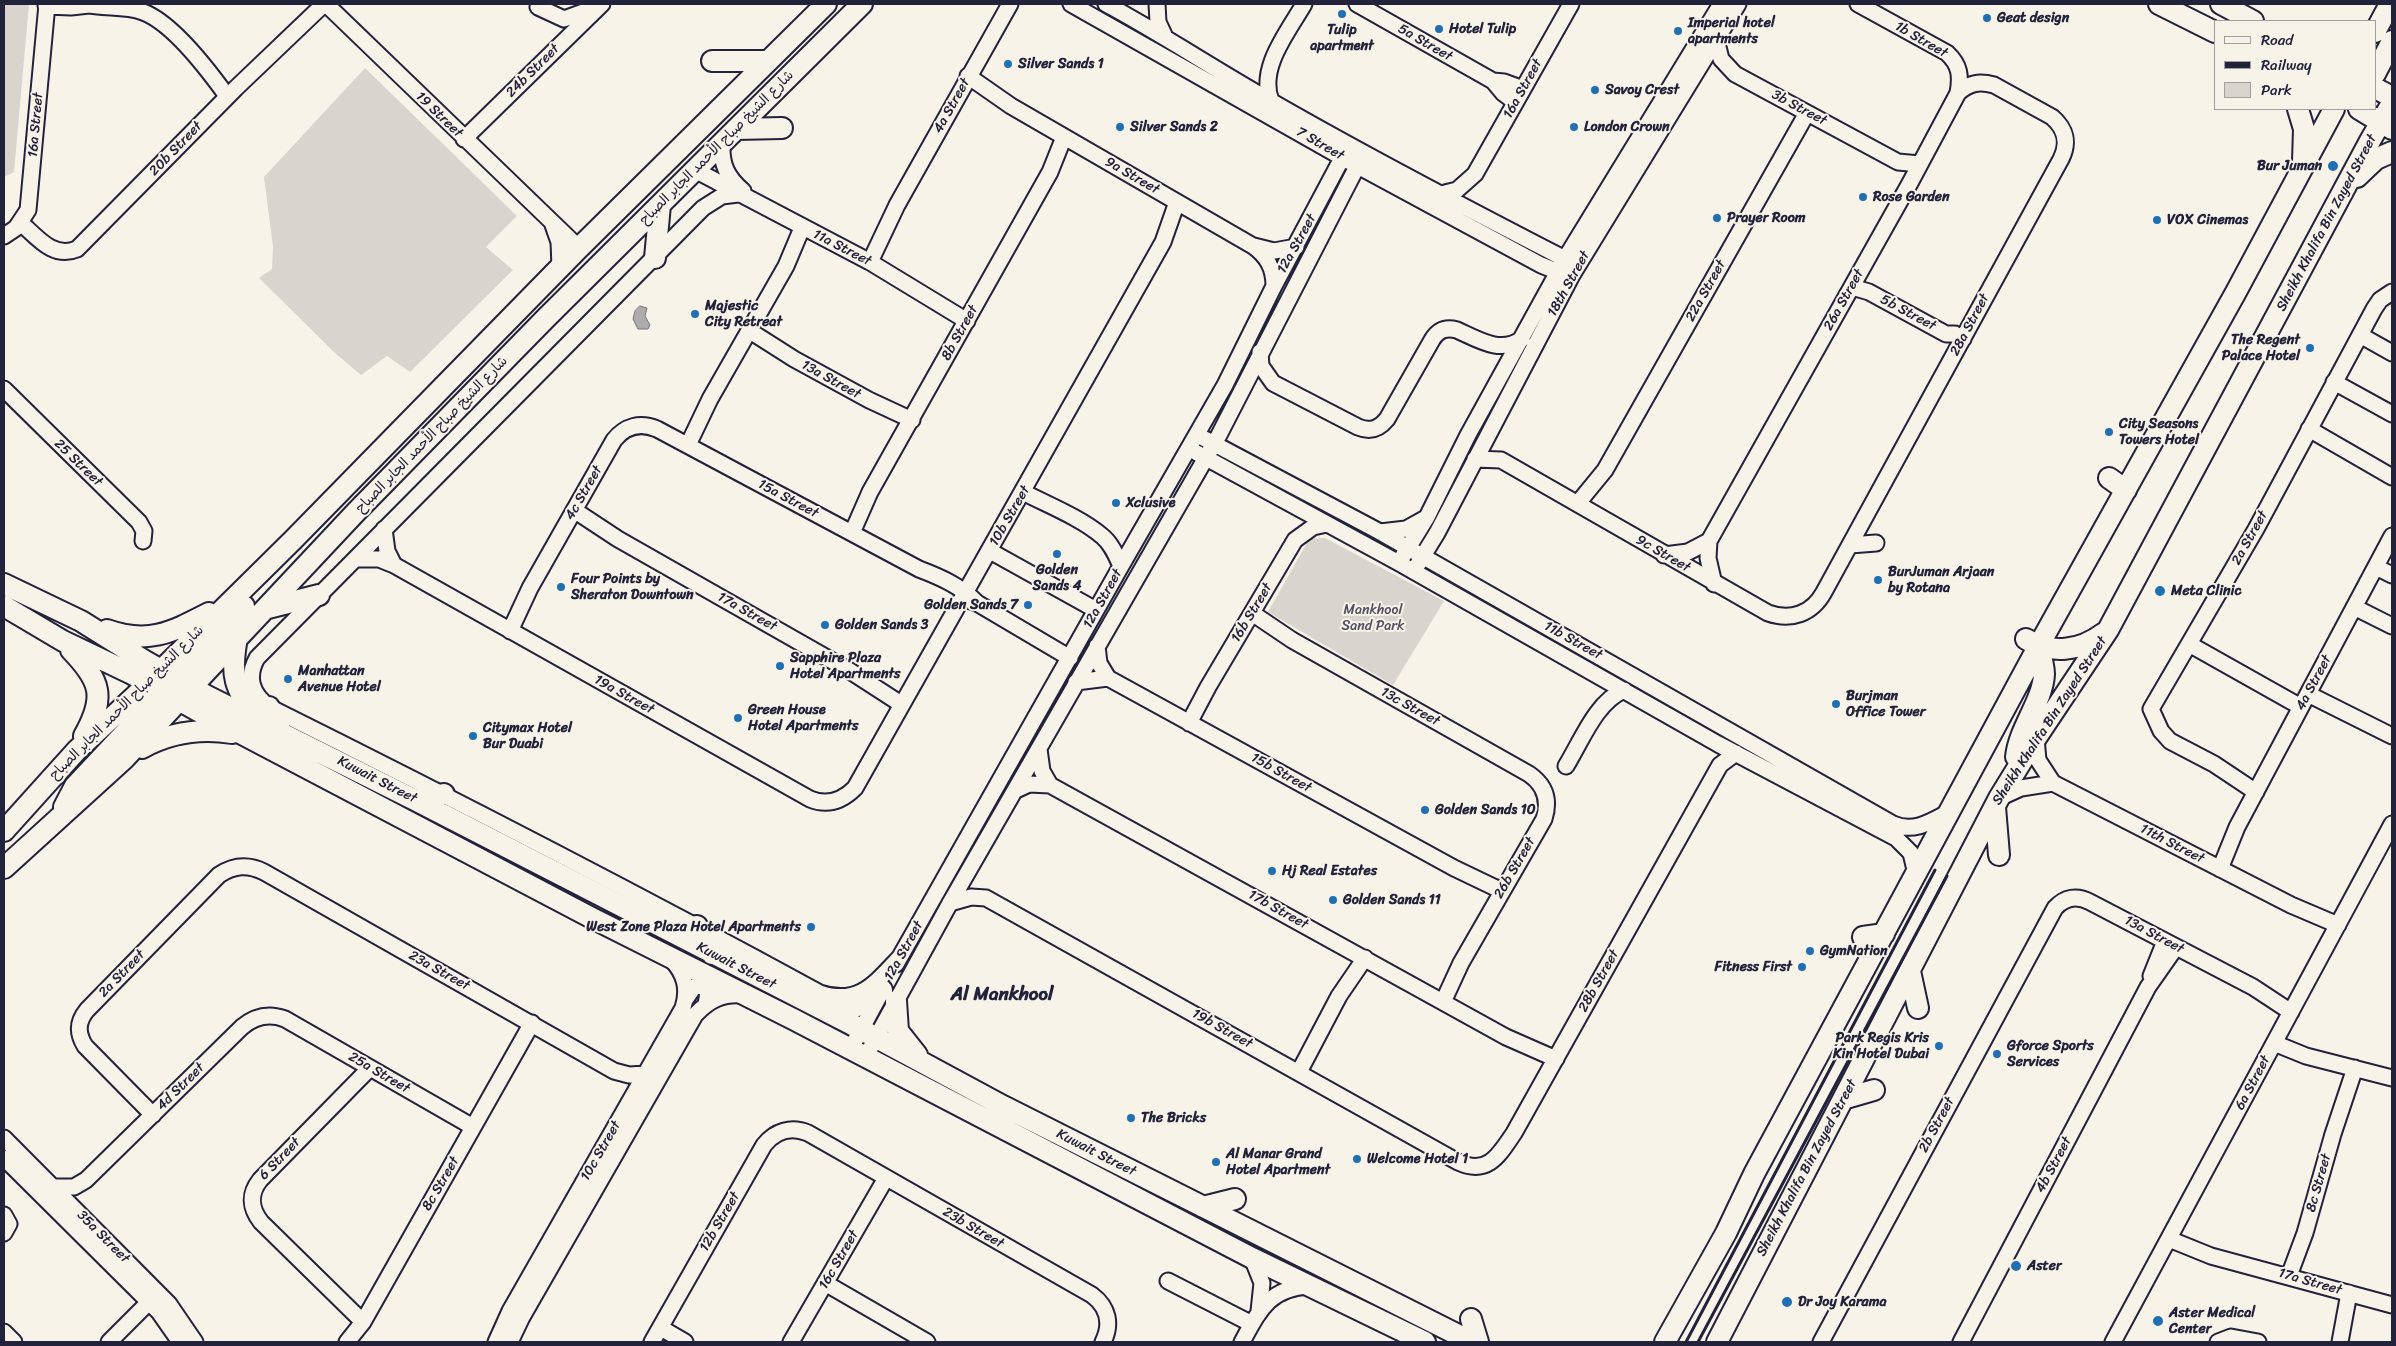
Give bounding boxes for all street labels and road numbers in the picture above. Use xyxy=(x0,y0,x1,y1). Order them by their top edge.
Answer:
street label: 1b Street xyxy=(1892,18,1950,62)
street label: 5a Street xyxy=(1395,21,1455,65)
street label: 24b Street xyxy=(503,41,563,101)
street label: 16a Street xyxy=(1500,56,1546,122)
street label: شارع الشيخ صباح الأحمد الجابر الصباح xyxy=(636,67,798,229)
street label: 4a Street xyxy=(930,76,974,136)
street label: 3b Street xyxy=(1769,87,1829,129)
street label: 19 Street xyxy=(412,88,466,142)
street label: 16a Street xyxy=(25,92,47,158)
street label: 20b Street xyxy=(146,118,206,180)
street label: 7 Street xyxy=(1293,124,1347,164)
street label: Sheikh Khalifa Bin Zayed Street xyxy=(2273,132,2381,314)
street label: 9a Street xyxy=(1102,154,1162,198)
street label: 12a Street xyxy=(1274,211,1320,277)
street label: 11a Street xyxy=(810,226,874,270)
street label: 18th Street xyxy=(1544,248,1594,320)
street label: 22a Street xyxy=(1682,257,1730,325)
street label: 26a Street xyxy=(1820,266,1868,334)
street label: 5b Street xyxy=(1877,291,1939,335)
street label: 28a Street xyxy=(1947,291,1993,359)
street label: 8b Street xyxy=(938,302,982,364)
street label: شارع الشيخ صباح الأحمد الجابر الصباح xyxy=(352,353,512,517)
street label: 13a Street xyxy=(798,357,864,403)
street label: 25 Street xyxy=(50,436,106,490)
street label: 4c Street xyxy=(562,463,606,523)
street label: 15a Street xyxy=(755,476,821,522)
street label: 10b Street xyxy=(986,483,1034,549)
street label: 2a Street xyxy=(2228,508,2272,568)
street label: 9c Street xyxy=(1633,532,1693,576)
street label: 12a Street xyxy=(1080,566,1126,632)
street label: 16b Street xyxy=(1228,580,1276,646)
street label: 17a Street xyxy=(714,589,780,635)
street label: 11b Street xyxy=(1541,618,1605,664)
street label: شارع الشيخ صباح الأحمد الجابر الصباح xyxy=(46,622,208,784)
street label: Sheikh Khalifa Bin Zayed Street xyxy=(1989,633,2111,809)
street label: 4a Street xyxy=(2292,653,2336,713)
street label: 19a Street xyxy=(591,672,657,718)
street label: 13c Street xyxy=(1378,684,1442,730)
street label: 15b Street xyxy=(1248,750,1314,796)
street label: Kuwait Street xyxy=(334,753,420,807)
street label: 11th Street xyxy=(2137,821,2207,867)
street label: 26b Street xyxy=(1491,834,1539,902)
street label: 17b Street xyxy=(1245,887,1311,933)
street label: 13a Street xyxy=(2121,912,2187,958)
street label: 12a Street xyxy=(881,918,927,984)
street label: Kuwait Street xyxy=(693,939,779,993)
street label: 2a Street xyxy=(95,947,149,1001)
street label: 23a Street xyxy=(406,947,472,995)
street label: 28b Street xyxy=(1575,947,1623,1015)
street label: 19b Street xyxy=(1189,1006,1255,1052)
street label: 25a Street xyxy=(345,1049,413,1097)
street label: 6a Street xyxy=(2232,1053,2274,1113)
street label: 4d Street xyxy=(154,1060,208,1114)
street label: Sheikh Khalifa Bin Zayed Street xyxy=(1753,1077,1861,1259)
street label: 2b Street xyxy=(1915,1095,1959,1155)
street label: 10c Street xyxy=(577,1118,625,1184)
street label: Kuwait Street xyxy=(1053,1126,1139,1180)
street label: 6 Street xyxy=(256,1134,304,1184)
street label: 4b Street xyxy=(2032,1134,2076,1196)
street label: 8c Street xyxy=(2303,1152,2335,1214)
street label: 8c Street xyxy=(419,1154,463,1214)
street label: 12b Street xyxy=(696,1189,744,1255)
street label: 23b Street xyxy=(939,1204,1007,1252)
street label: 35a Street xyxy=(73,1207,133,1267)
street label: 16c Street xyxy=(815,1228,863,1292)
street label: 17a Street xyxy=(2276,1265,2344,1299)

